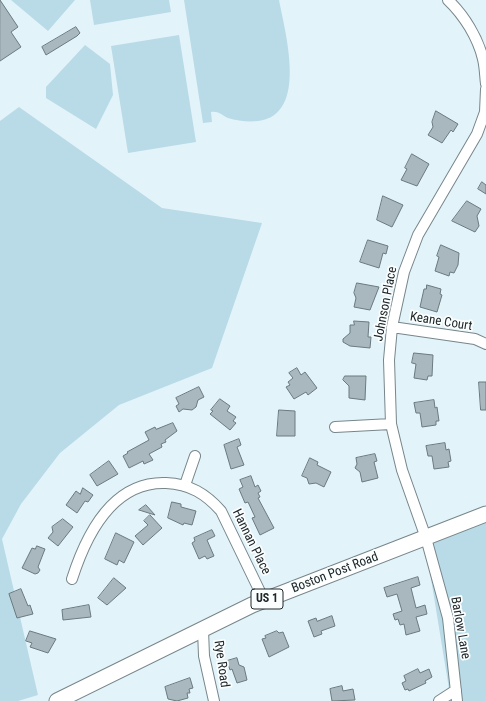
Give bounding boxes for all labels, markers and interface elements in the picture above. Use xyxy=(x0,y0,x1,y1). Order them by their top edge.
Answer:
street label: Johnson Place xyxy=(371,265,401,343)
street label: Keane Court xyxy=(409,309,473,335)
street label: Hannan Place xyxy=(228,507,274,577)
street label: Boston Post Road xyxy=(289,549,381,597)
road number: US 1 xyxy=(251,589,283,609)
street label: Barlow Lane xyxy=(447,596,473,660)
street label: Rye Road xyxy=(210,639,232,689)

